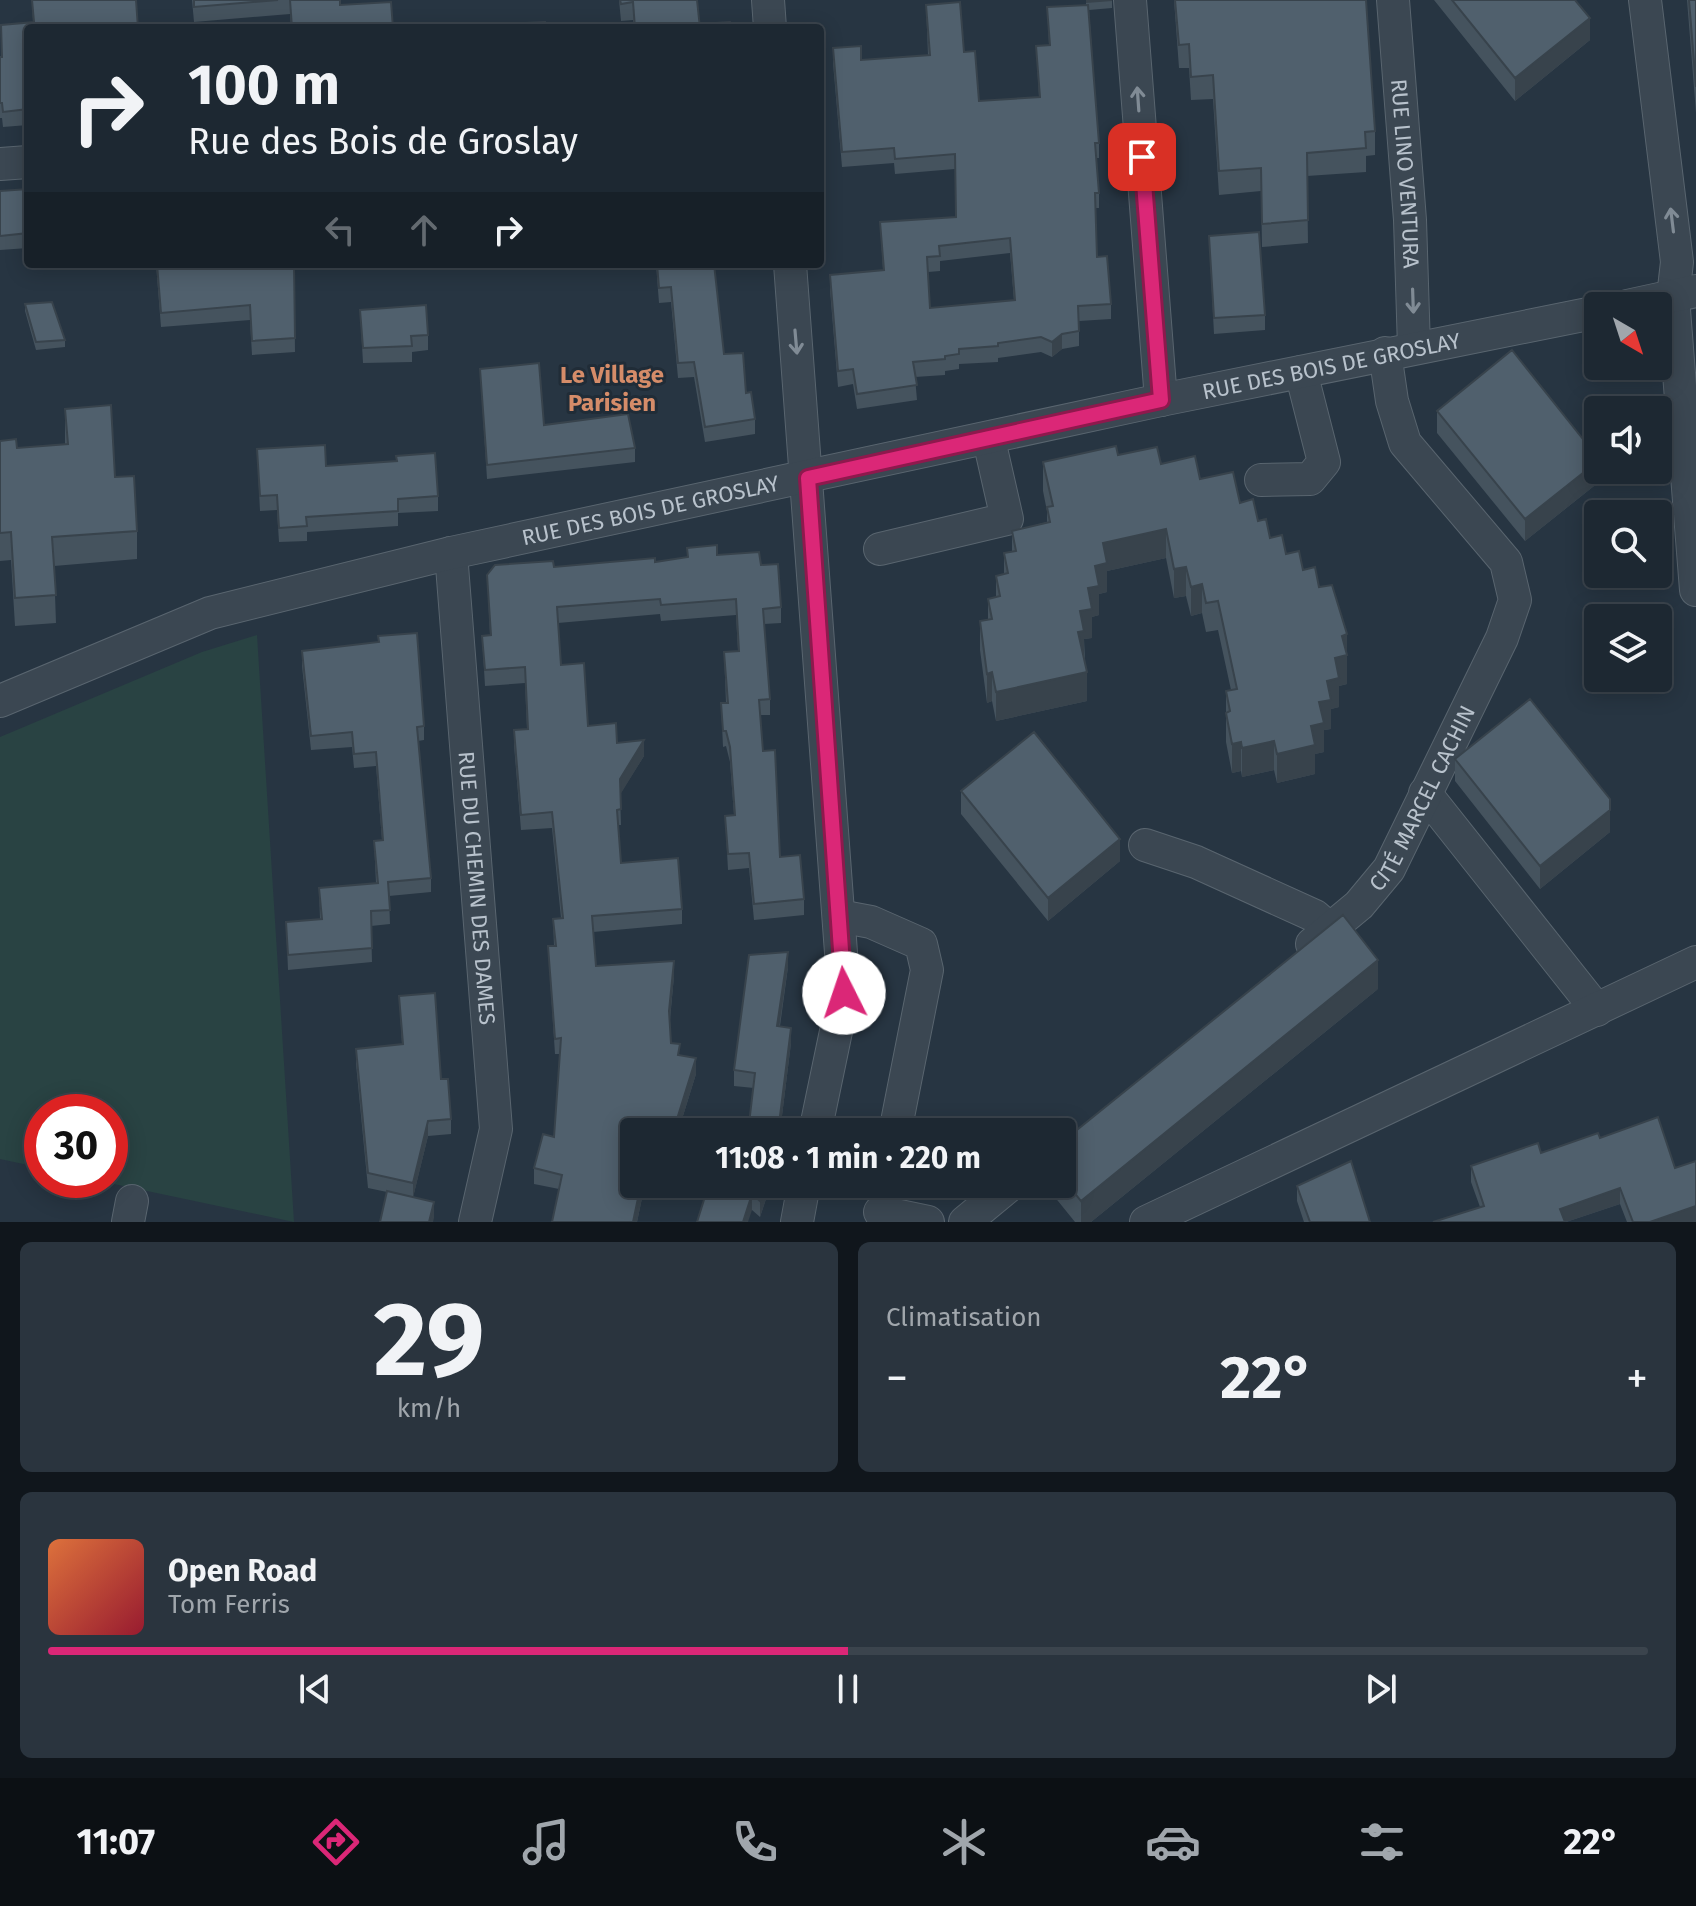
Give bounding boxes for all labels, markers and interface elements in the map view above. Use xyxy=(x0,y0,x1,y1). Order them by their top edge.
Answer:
text: 100 m xyxy=(188,52,340,119)
icon: right xyxy=(56,56,160,160)
street label: RUE LINO VENTURA xyxy=(1386,78,1425,269)
one-way arrow xyxy=(1130,86,1145,113)
text: Rue des Bois de Groslay xyxy=(188,120,578,164)
pin xyxy=(1108,123,1176,191)
icon: arrive xyxy=(1120,135,1164,179)
one-way arrow xyxy=(1665,207,1680,234)
icon: left xyxy=(318,208,362,252)
icon: ahead xyxy=(402,208,446,252)
icon: right xyxy=(486,208,530,252)
one-way arrow xyxy=(1405,287,1421,314)
north arrow xyxy=(1584,292,1672,380)
map controls xyxy=(1584,292,1672,692)
street label: RUE DES BOIS DE GROSLAY xyxy=(1200,327,1463,405)
one-way arrow xyxy=(789,328,804,355)
district label: Le Village Parisien xyxy=(560,361,664,417)
button: sound xyxy=(1584,396,1672,484)
street label: RUE DES BOIS DE GROSLAY xyxy=(519,469,782,551)
button: search xyxy=(1584,500,1672,588)
button: layers xyxy=(1584,604,1672,692)
street label: CITÉ MARCEL CACHIN xyxy=(1363,701,1481,896)
street label: RUE DU CHEMIN DES DAMES xyxy=(453,750,501,1026)
position arrow xyxy=(802,951,886,1035)
speed limit sign: 30 xyxy=(24,1094,128,1198)
text: 11:08 · 1 min · 220 m xyxy=(715,1140,981,1176)
text: 29 xyxy=(374,1278,484,1403)
text: Climatisation xyxy=(886,1302,1042,1333)
text: 22° xyxy=(1220,1342,1314,1414)
text: − xyxy=(886,1352,908,1405)
text: + xyxy=(1626,1352,1648,1405)
text: km/h xyxy=(397,1393,461,1424)
text: Open Road xyxy=(168,1553,317,1589)
text: Tom Ferris xyxy=(168,1589,290,1620)
icon: previous xyxy=(293,1667,337,1711)
icon: pause xyxy=(826,1667,870,1711)
icon: next xyxy=(1359,1667,1403,1711)
icon: directions xyxy=(308,1814,364,1870)
icon: music xyxy=(518,1814,574,1870)
icon: phone xyxy=(727,1814,783,1870)
icon: climate xyxy=(936,1814,992,1870)
icon: car xyxy=(1145,1814,1201,1870)
icon: filters xyxy=(1354,1814,1410,1870)
text: 11:07 xyxy=(77,1820,155,1864)
text: 22° xyxy=(1563,1820,1619,1864)

